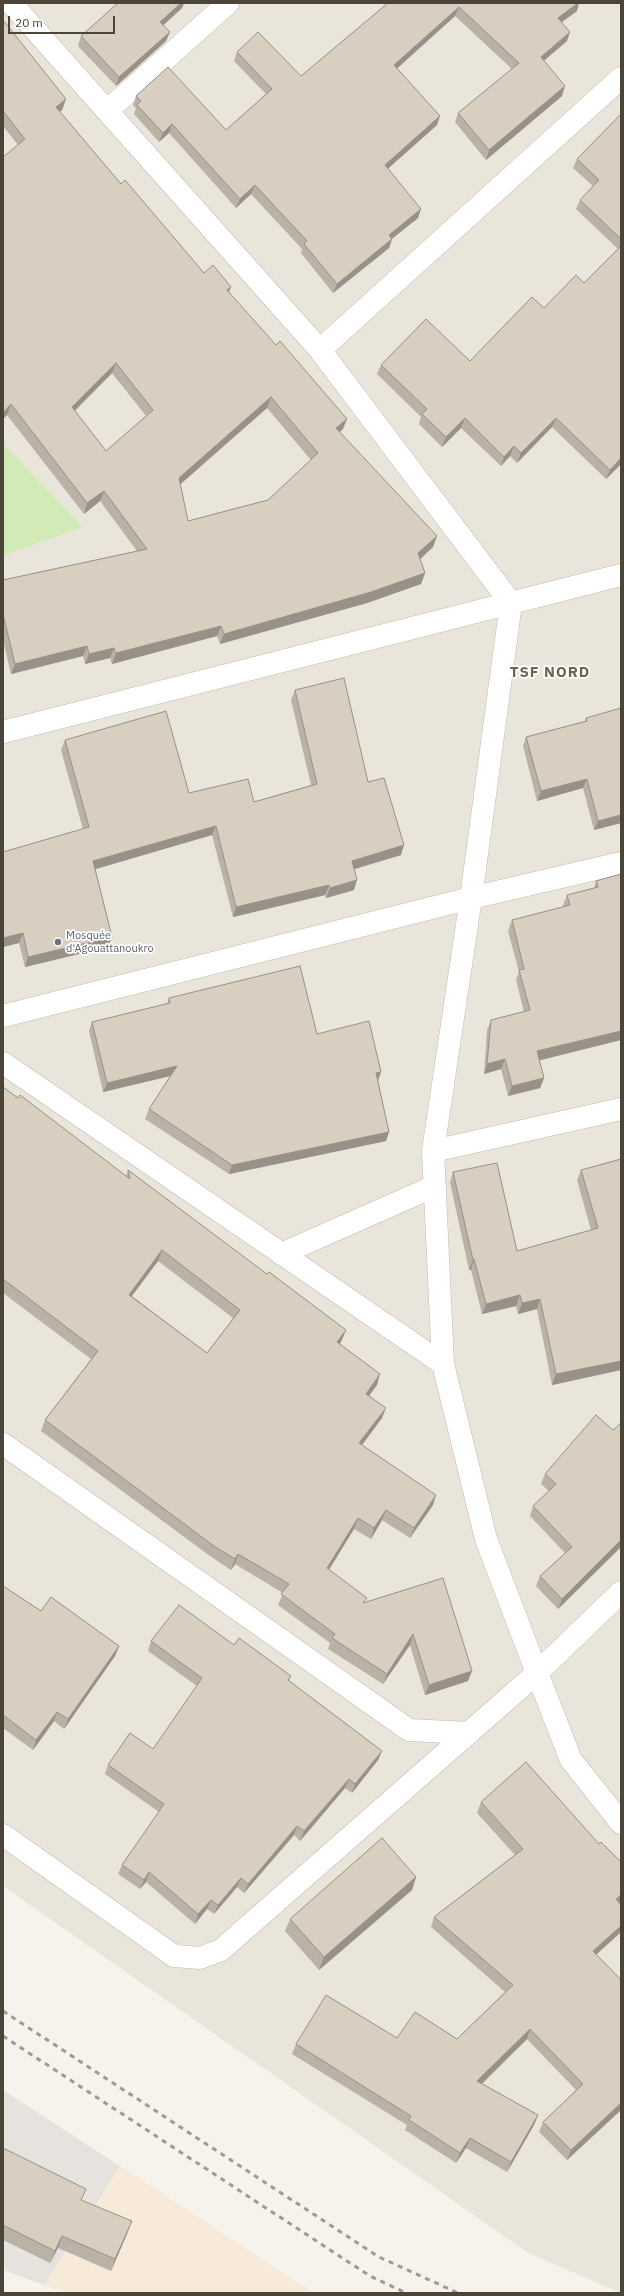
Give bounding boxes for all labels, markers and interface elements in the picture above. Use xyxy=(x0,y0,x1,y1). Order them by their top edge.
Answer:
scale bar xyxy=(10,8,117,34)
text: 20 m xyxy=(15,15,43,30)
district label: TSF NORD xyxy=(510,664,590,682)
place label: Mosquée d'Agouattanoukro xyxy=(66,929,154,955)
marker: Mosquée d'Agouattanoukro xyxy=(53,937,63,947)

